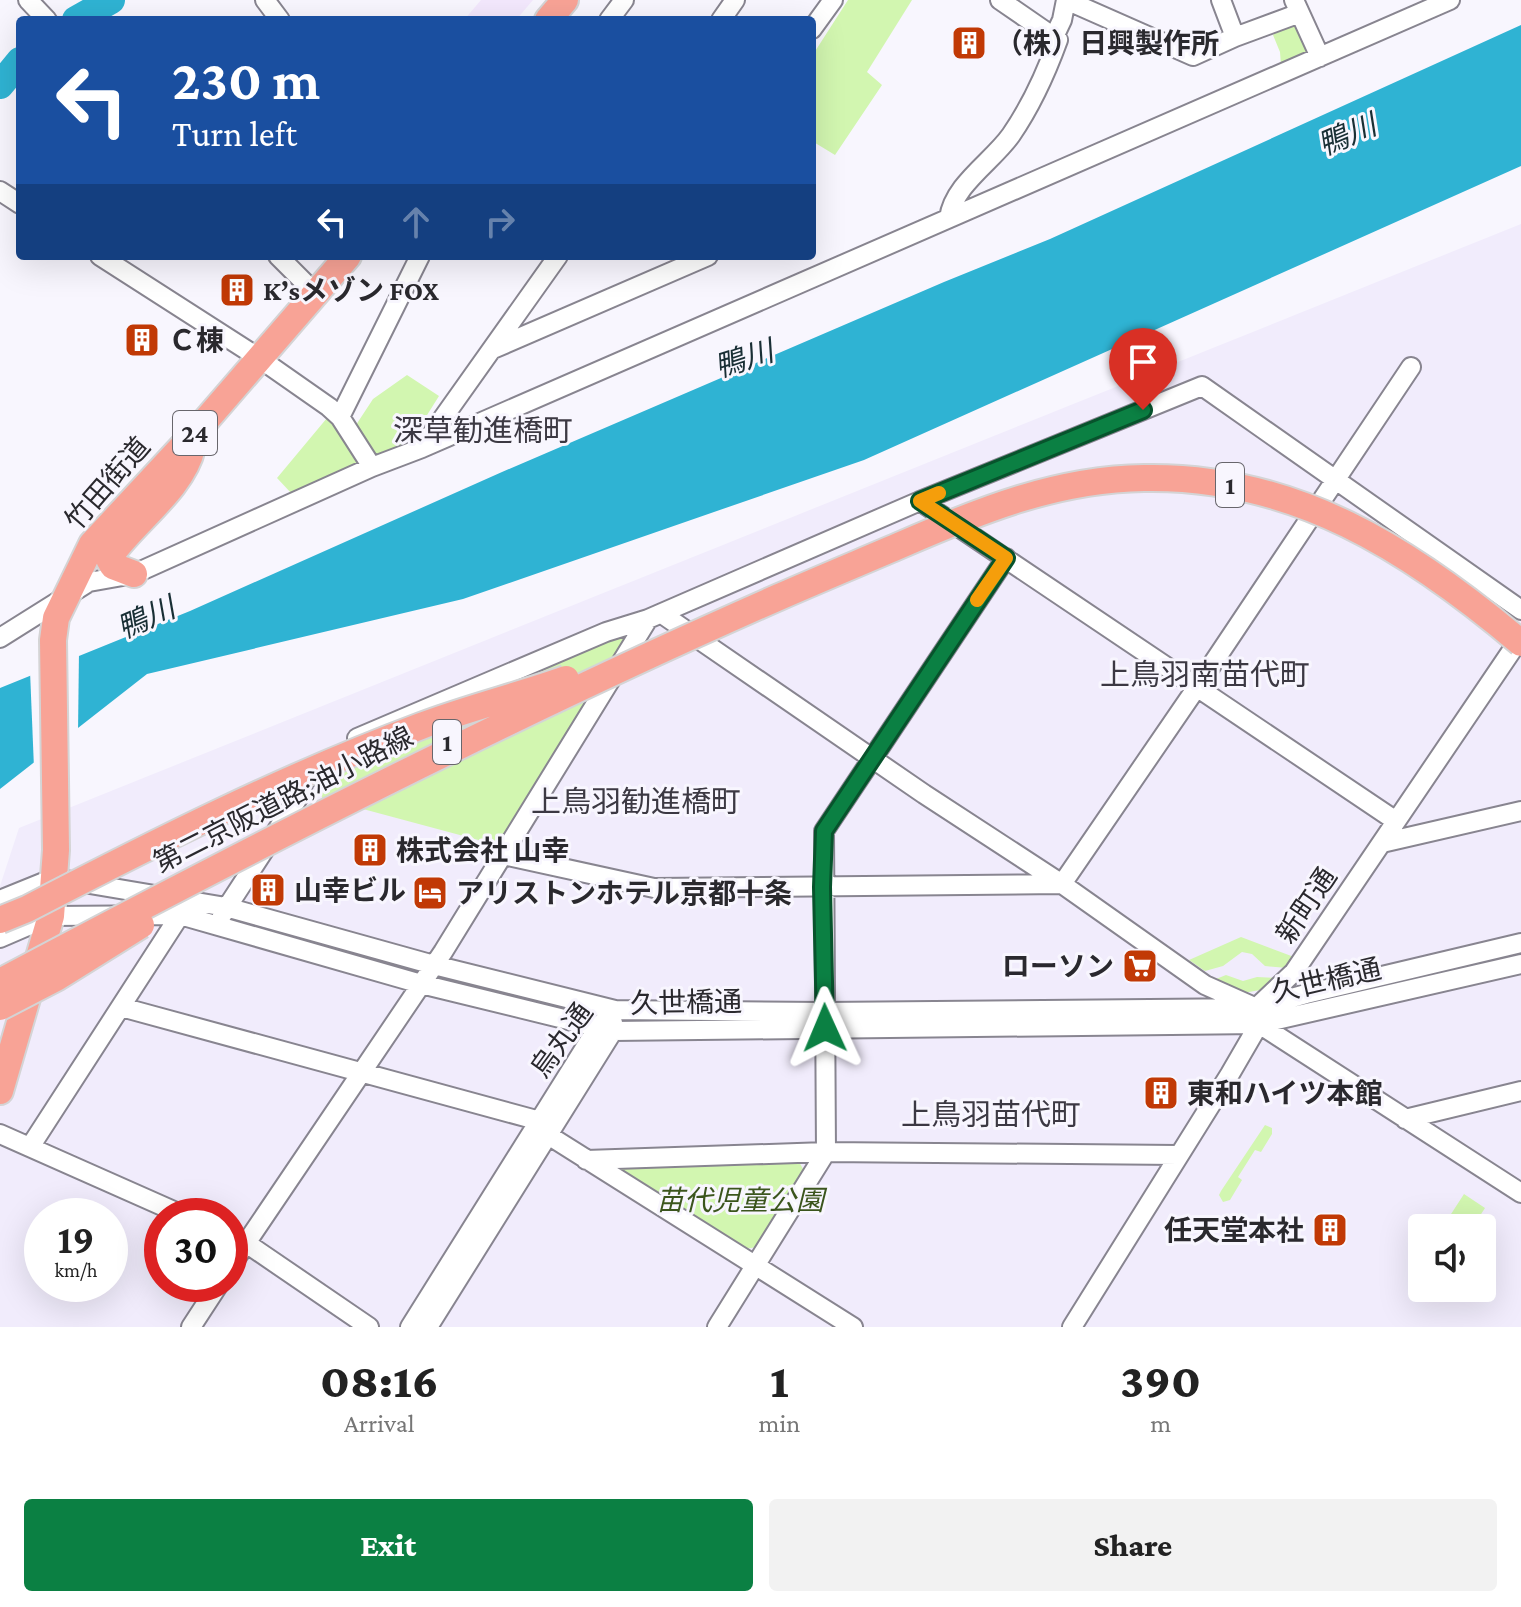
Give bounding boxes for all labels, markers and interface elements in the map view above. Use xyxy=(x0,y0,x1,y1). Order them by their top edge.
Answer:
building icon: （株）日興製作所 xyxy=(950,24,988,62)
place label: （株）日興製作所 xyxy=(995,28,1219,59)
icon: left xyxy=(40,48,144,152)
text: 230 m xyxy=(172,49,320,111)
water label: 鴨川 xyxy=(1313,106,1384,161)
text: Turn left xyxy=(172,114,297,154)
icon: left xyxy=(310,200,354,244)
icon: ahead xyxy=(394,200,438,244)
icon: right xyxy=(478,200,522,244)
building icon: K’sメゾン FOX xyxy=(218,271,256,309)
place label: K’sメゾン FOX xyxy=(263,275,439,306)
building icon: Ｃ棟 xyxy=(123,321,161,359)
place label: Ｃ棟 xyxy=(168,325,224,356)
pin xyxy=(1109,328,1177,410)
water label: 鴨川 xyxy=(710,333,780,383)
icon: arrive xyxy=(1121,340,1165,384)
road number: 24 xyxy=(173,411,217,455)
district label: 深草勧進橋町 xyxy=(393,414,573,447)
street label: 竹田街道 xyxy=(59,431,156,536)
road number: 1 xyxy=(1216,463,1244,507)
water label: 鴨川 xyxy=(112,589,183,645)
district label: 上鳥羽南苗代町 xyxy=(1100,658,1310,691)
road number: 1 xyxy=(433,720,461,764)
street label: 第二京阪道路;油小路線 xyxy=(149,721,418,878)
district label: 上鳥羽勧進橋町 xyxy=(531,785,741,818)
building icon: 株式会社 山幸 xyxy=(351,831,389,869)
place label: 株式会社 山幸 xyxy=(396,835,569,866)
street label: 新町通 xyxy=(1270,862,1343,949)
building icon: 山幸ビル xyxy=(249,871,287,909)
hotel icon: アリストンホテル京都十条 xyxy=(411,874,449,912)
place label: 山幸ビル xyxy=(294,875,406,906)
place label: アリストンホテル京都十条 xyxy=(456,878,792,909)
supermarket icon: ローソン xyxy=(1121,947,1159,985)
place label: ローソン xyxy=(1002,951,1114,982)
street label: 久世橋通 xyxy=(1268,953,1384,1008)
street label: 久世橋通 xyxy=(630,986,742,1019)
position arrow xyxy=(783,986,867,1070)
street label: 烏丸通 xyxy=(524,997,599,1083)
building icon: 東和ハイツ本館 xyxy=(1142,1074,1180,1112)
place label: 東和ハイツ本館 xyxy=(1187,1078,1382,1109)
district label: 上鳥羽苗代町 xyxy=(901,1098,1081,1131)
park label: 苗代児童公園 xyxy=(656,1185,828,1216)
speed limit sign: 30 xyxy=(144,1198,248,1302)
building icon: 任天堂本社 xyxy=(1311,1211,1349,1249)
map controls xyxy=(1408,1214,1496,1302)
button: sound xyxy=(1408,1214,1496,1302)
place label: 任天堂本社 xyxy=(1164,1215,1304,1246)
text: 19 xyxy=(58,1217,94,1262)
text: km/h xyxy=(54,1259,98,1281)
text: 08:16 xyxy=(320,1354,439,1407)
text: 1 xyxy=(770,1354,789,1407)
text: 390 xyxy=(1120,1354,1201,1407)
text: Arrival xyxy=(344,1409,415,1438)
text: min xyxy=(759,1409,800,1438)
text: m xyxy=(1150,1409,1171,1438)
button: Exit xyxy=(24,1499,753,1591)
button: Share xyxy=(769,1499,1497,1591)

